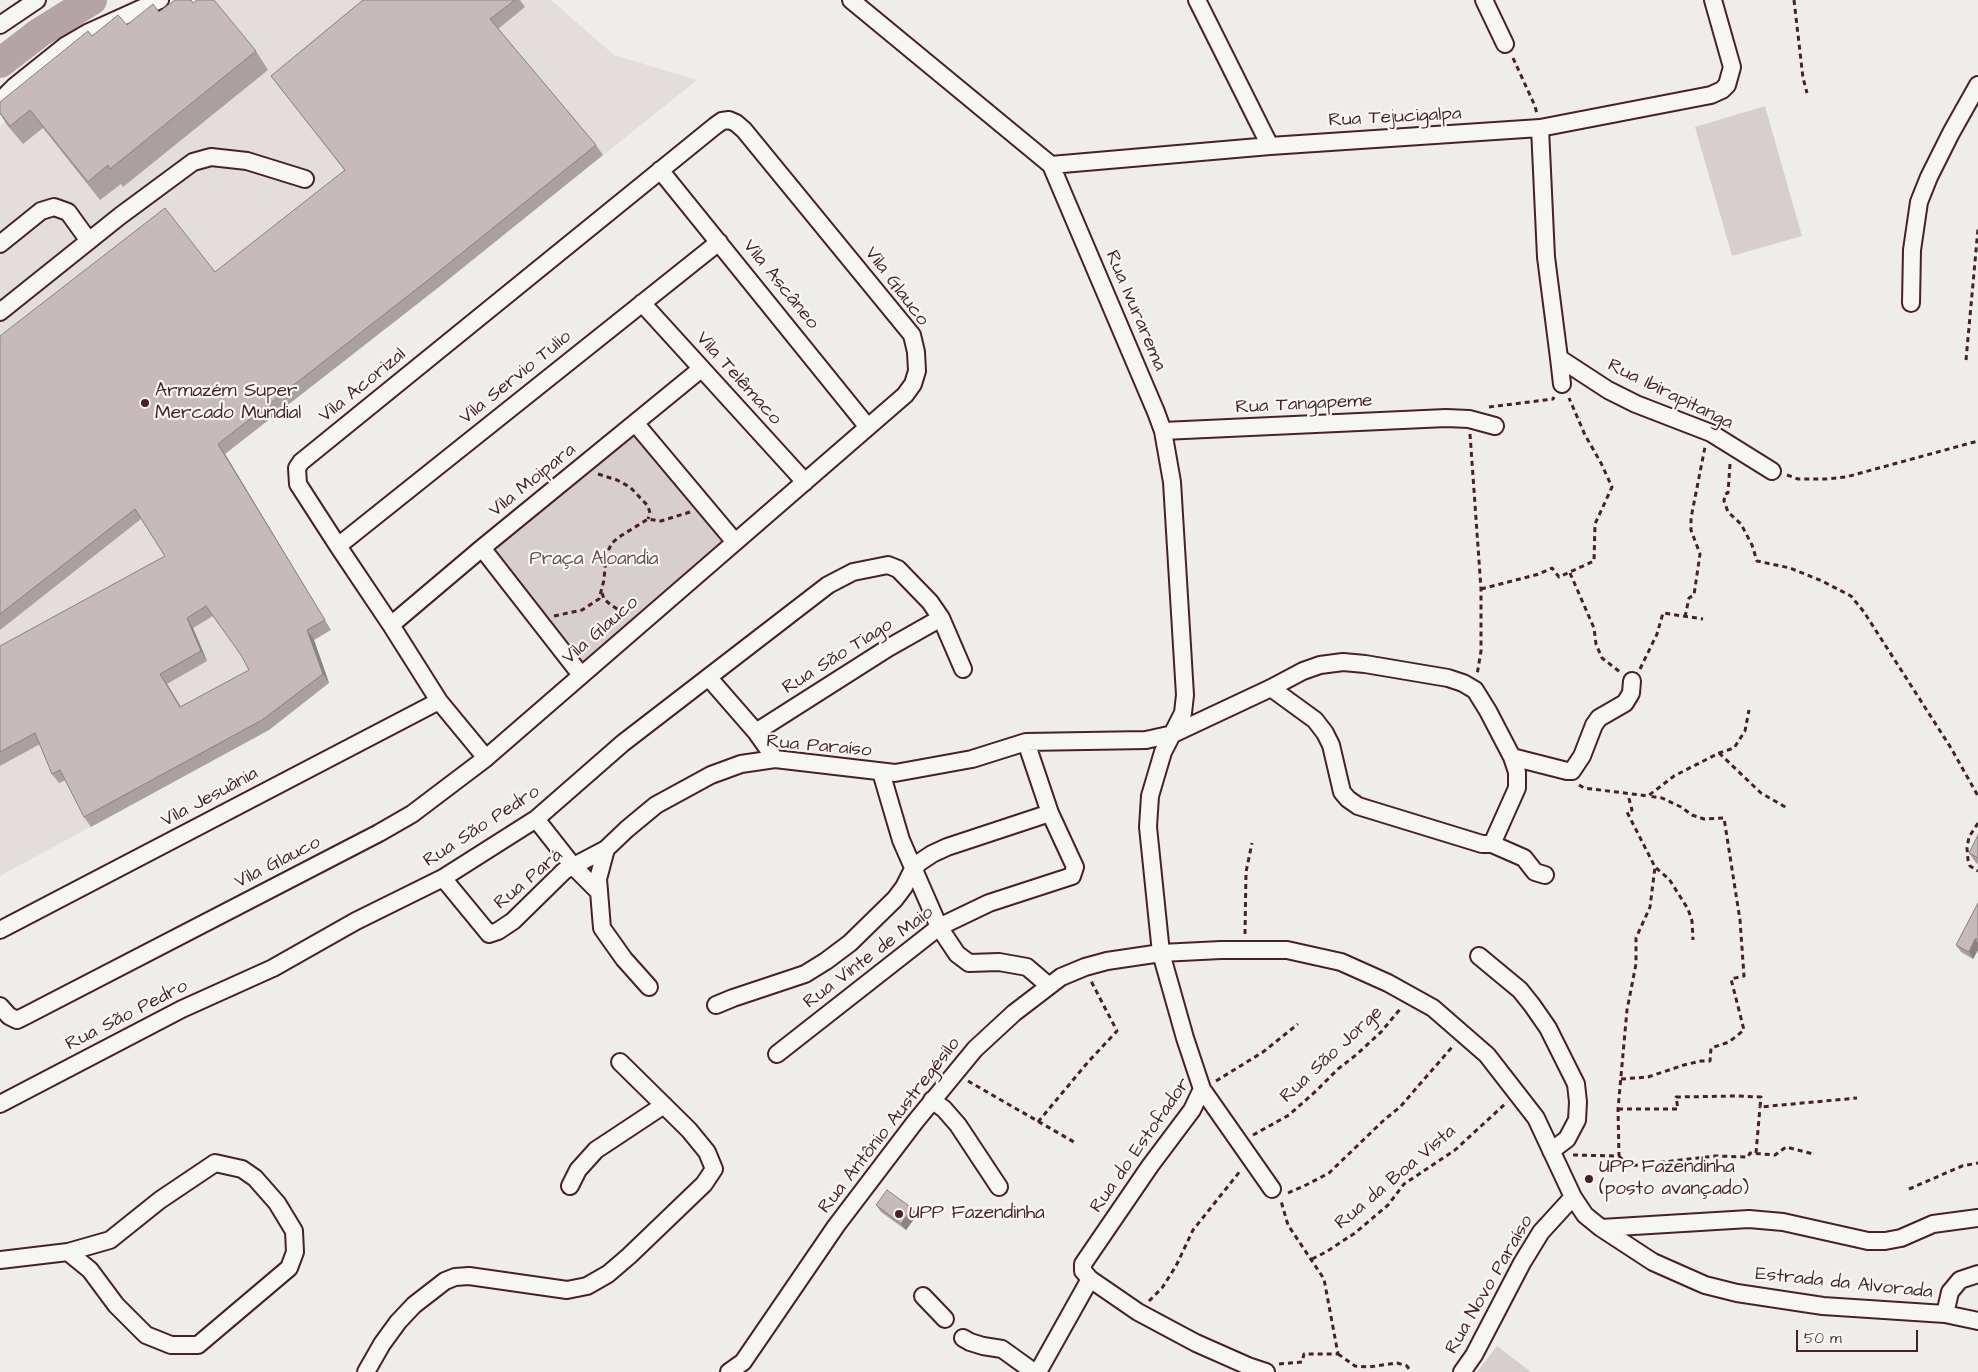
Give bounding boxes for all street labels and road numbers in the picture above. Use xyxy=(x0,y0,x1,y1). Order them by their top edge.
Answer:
street label: Rua Tejucigalpa xyxy=(1328,103,1462,133)
street label: Vila Ascâneo xyxy=(737,236,823,334)
street label: Vila Glauco xyxy=(859,243,933,331)
street label: Rua Ivurarema xyxy=(1099,248,1171,374)
street label: Vila Servio Tulio xyxy=(456,326,576,430)
street label: Vila Telêmaco xyxy=(690,328,786,430)
street label: Vila Acorizal xyxy=(315,344,411,428)
street label: Rua Ibirapitanga xyxy=(1604,355,1736,435)
street label: Rua Tangapeme xyxy=(1235,390,1373,420)
street label: Vila Moipara xyxy=(485,439,581,523)
street label: Vila Glauco xyxy=(558,592,644,670)
street label: Rua São Tiago xyxy=(779,614,897,700)
street label: Rua Paraíso xyxy=(765,731,873,763)
street label: Vila Jesuânia xyxy=(158,763,262,833)
street label: Rua São Pedro xyxy=(420,781,544,873)
street label: Vila Glauco xyxy=(231,832,325,894)
street label: Rua Pará xyxy=(490,845,568,915)
street label: Rua Vinte de Maio xyxy=(799,902,939,1014)
street label: Rua São Pedro xyxy=(62,975,192,1057)
street label: Rua São Jorge xyxy=(1276,1002,1388,1108)
street label: Rua Antônio Austregésilo xyxy=(814,1033,966,1219)
street label: Rua do Estofador xyxy=(1086,1074,1196,1218)
street label: Rua da Boa Vista xyxy=(1331,1121,1461,1235)
street label: Rua Novo Paraíso xyxy=(1441,1212,1539,1358)
street label: Estrada da Alvorada xyxy=(1754,1263,1934,1305)

